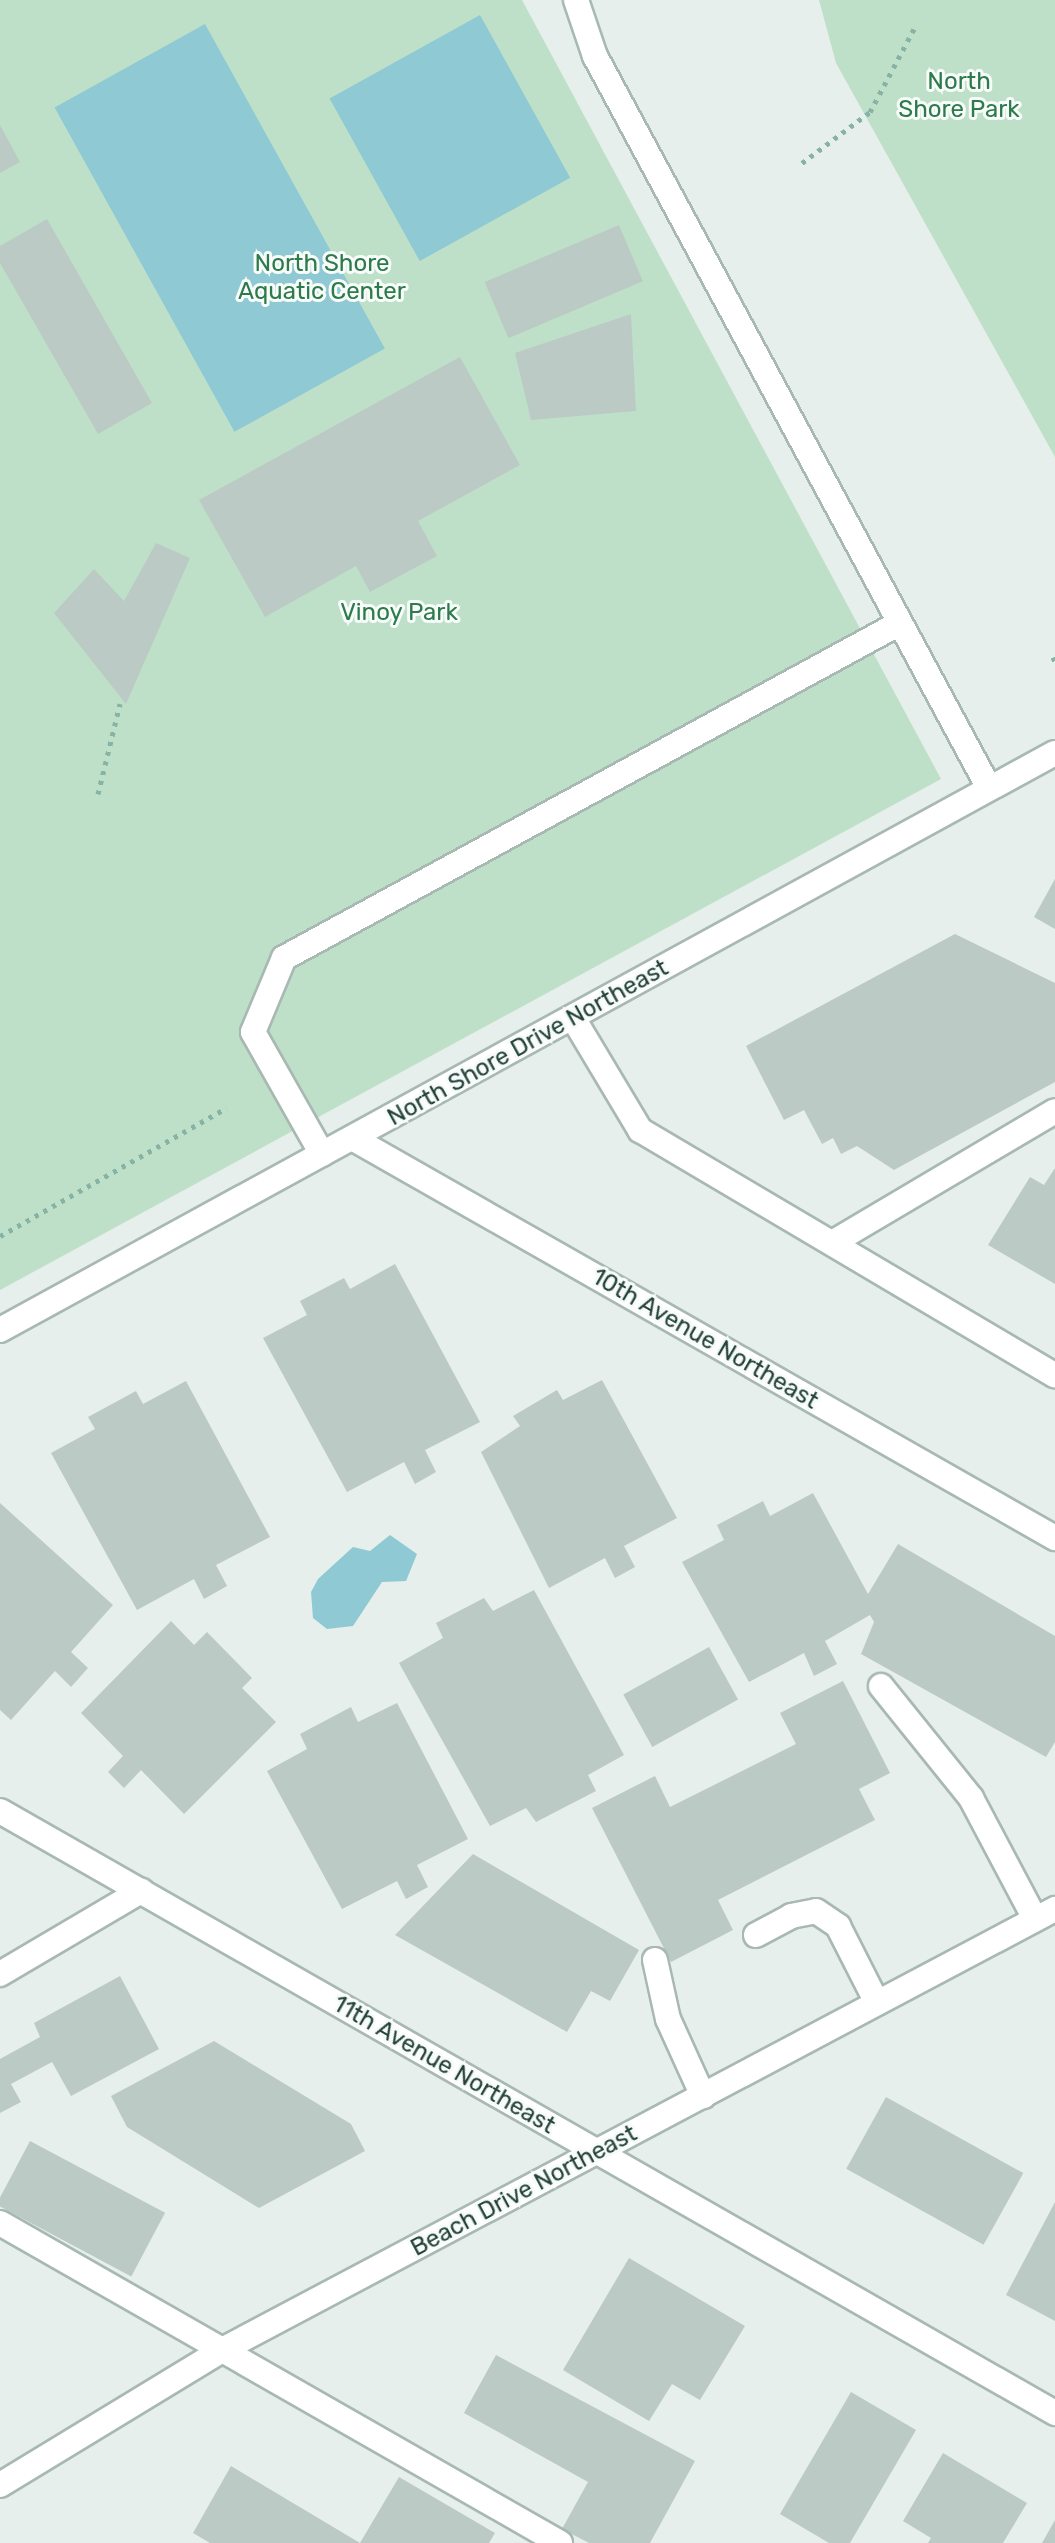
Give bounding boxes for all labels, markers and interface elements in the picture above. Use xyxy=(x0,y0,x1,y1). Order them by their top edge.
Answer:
park label: North Shore Park xyxy=(898,68,1020,124)
park label: North Shore Aquatic Center xyxy=(238,250,406,306)
park label: Vinoy Park xyxy=(340,599,458,627)
street label: North Shore Drive Northeast xyxy=(383,954,673,1132)
street label: 10th Avenue Northeast xyxy=(586,1262,824,1416)
street label: 11th Avenue Northeast xyxy=(328,1989,560,2141)
street label: Beach Drive Northeast xyxy=(406,2119,642,2263)

